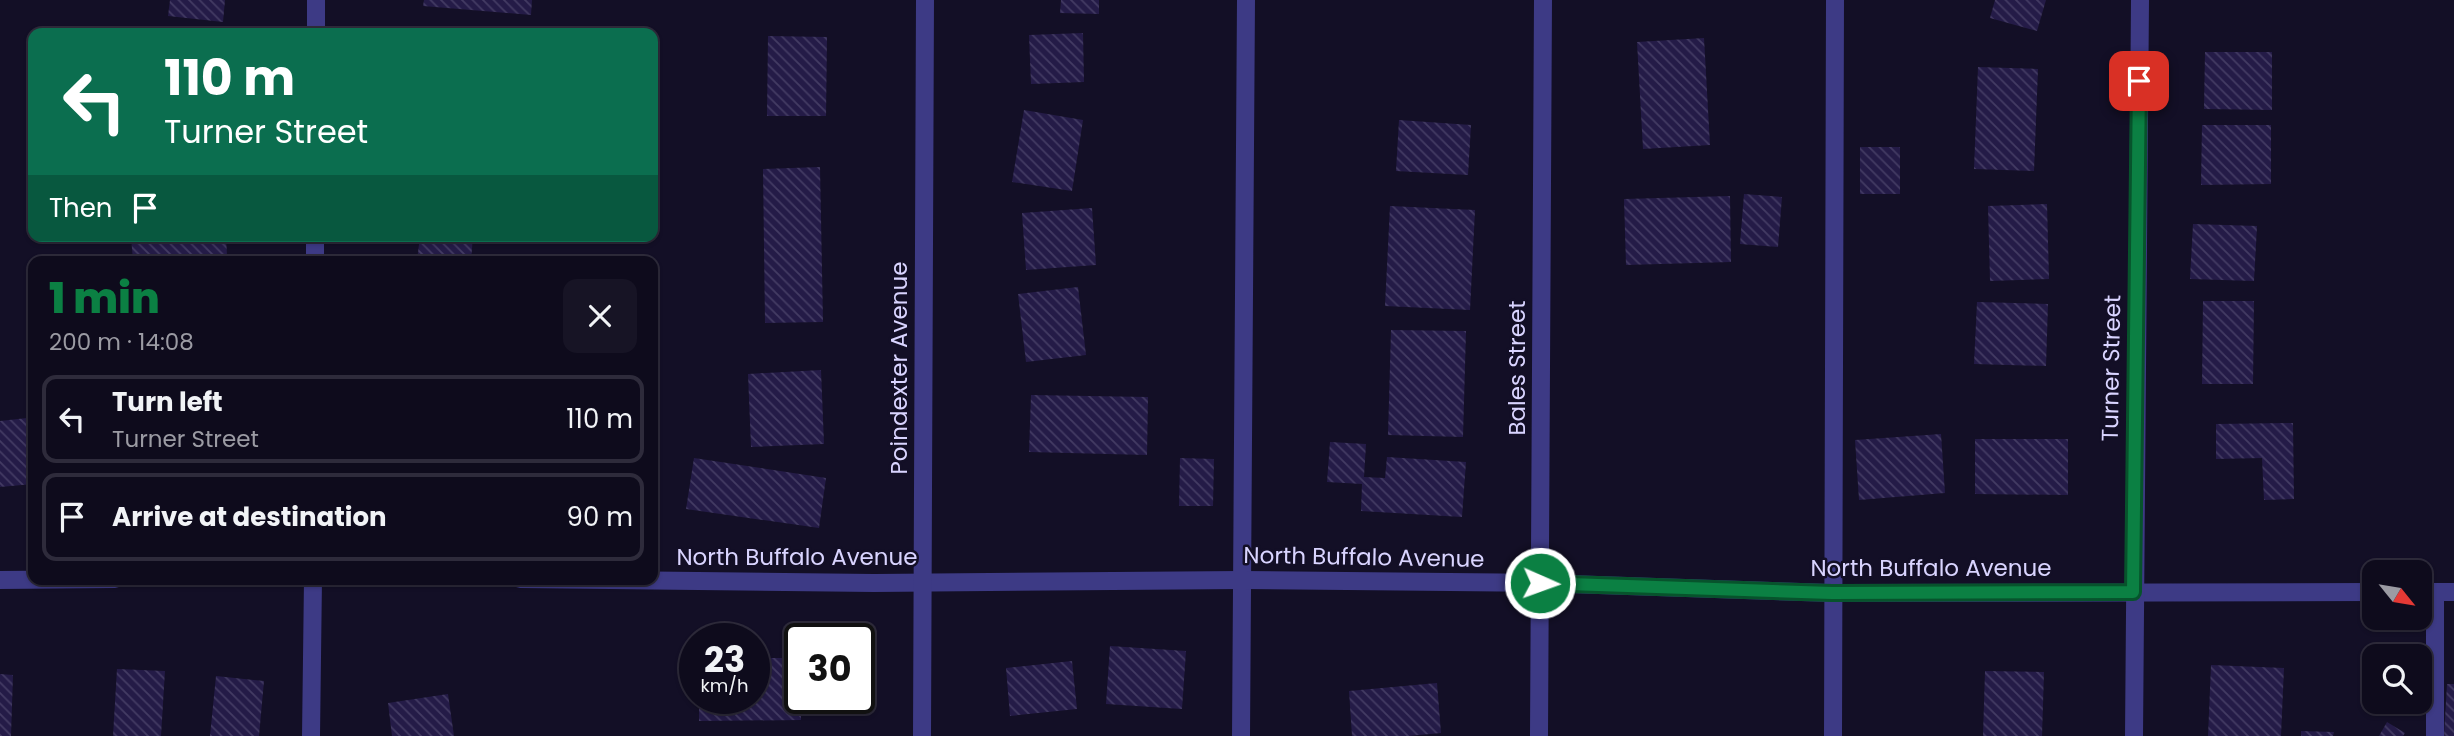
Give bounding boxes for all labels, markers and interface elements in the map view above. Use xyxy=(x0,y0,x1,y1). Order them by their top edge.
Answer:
text: 110 m xyxy=(164,44,295,112)
pin xyxy=(2109,51,2169,111)
icon: left xyxy=(49,56,140,147)
icon: arrive xyxy=(2120,62,2158,100)
text: Turner Street xyxy=(164,109,368,154)
icon: arrive xyxy=(126,189,164,227)
text: Then xyxy=(49,190,112,226)
street label: Poindexter Avenue xyxy=(883,262,915,474)
text: 1 min xyxy=(49,269,160,328)
button: close xyxy=(563,279,637,353)
street label: Turner Street xyxy=(2094,294,2128,442)
street label: Bales Street xyxy=(1501,300,1533,436)
text: 200 m · 14:08 xyxy=(49,326,194,358)
text: Turn left xyxy=(112,384,223,420)
icon: left xyxy=(53,400,91,438)
text: 110 m xyxy=(566,401,633,437)
text: Turner Street xyxy=(112,423,259,455)
icon: arrive xyxy=(53,498,91,536)
text: Arrive at destination xyxy=(112,499,387,535)
text: 90 m xyxy=(567,499,633,535)
street label: North Buffalo Avenue xyxy=(1243,539,1485,575)
street label: North Buffalo Avenue xyxy=(676,541,918,573)
position arrow xyxy=(1503,546,1577,620)
street label: North Buffalo Avenue xyxy=(1810,552,2052,584)
north arrow xyxy=(2362,560,2432,630)
map controls xyxy=(2362,560,2432,714)
speed limit sign: 30 xyxy=(784,623,875,714)
text: 23 xyxy=(704,635,745,684)
button: search xyxy=(2362,644,2432,714)
text: km/h xyxy=(701,673,748,698)

